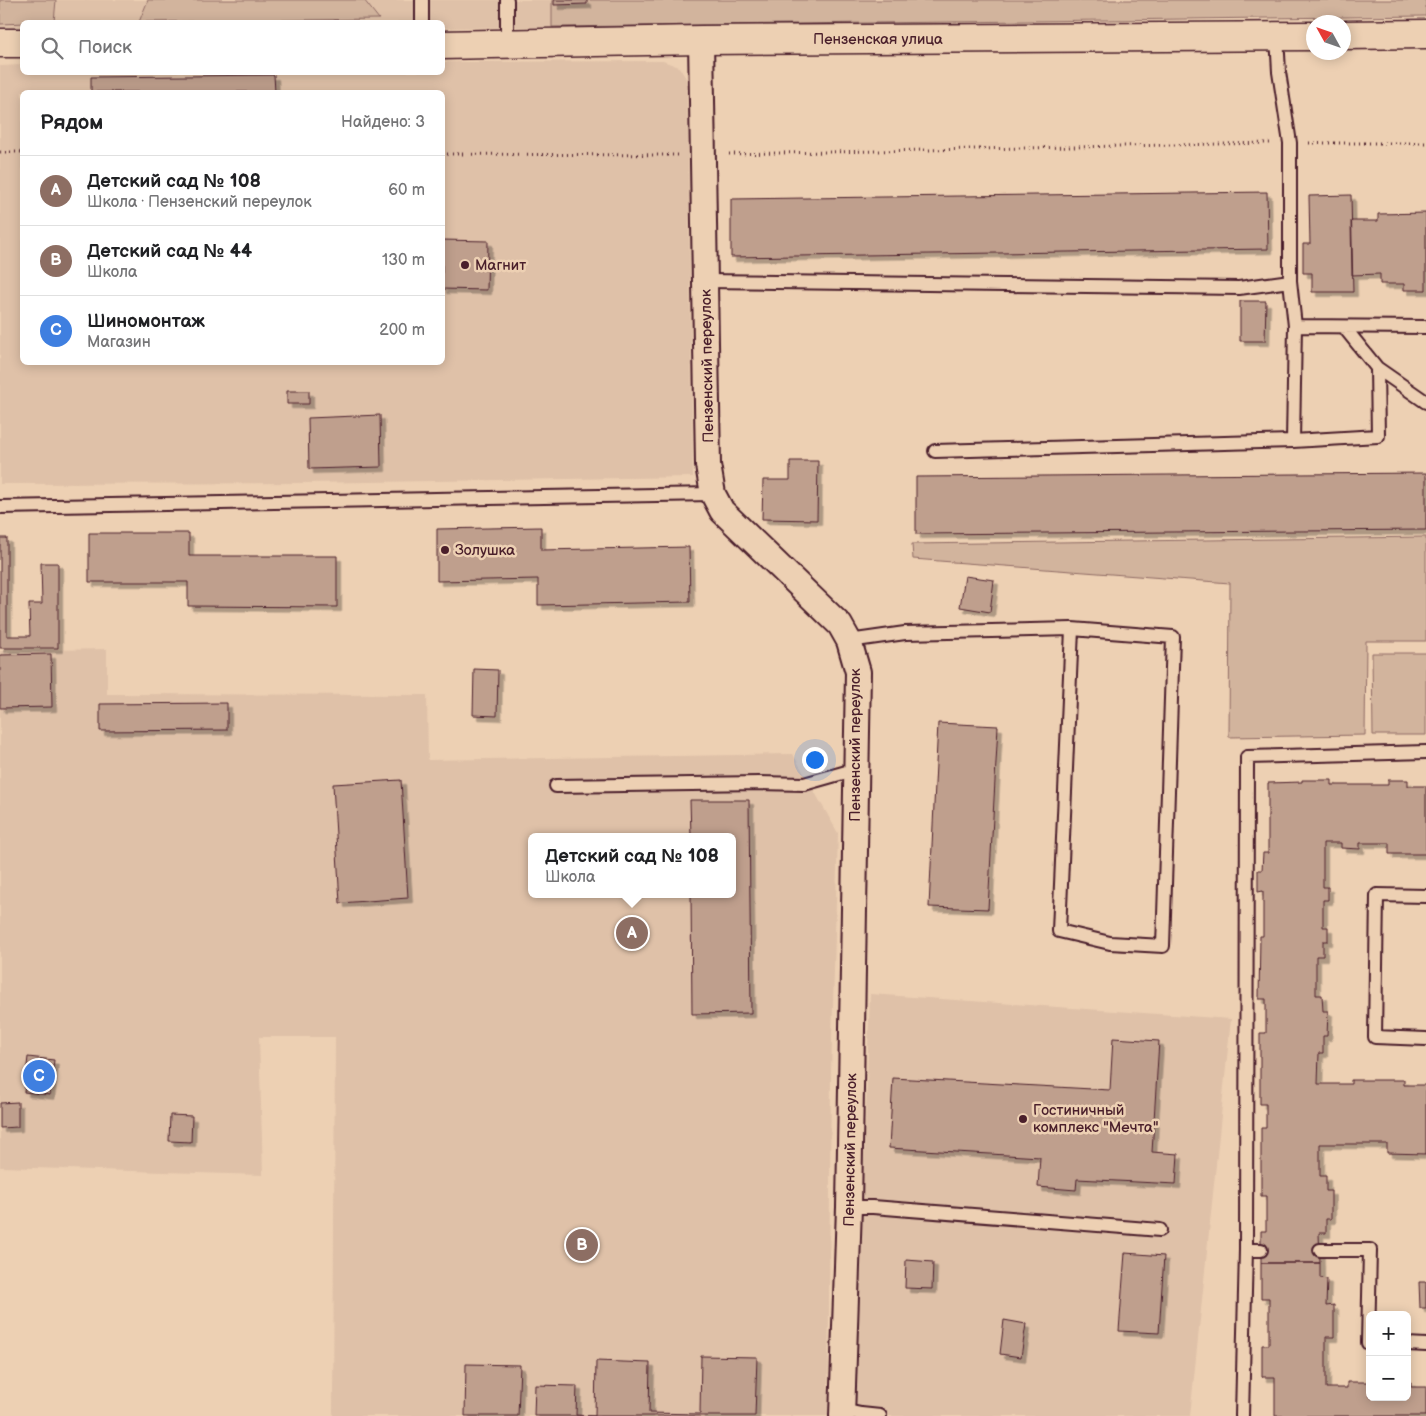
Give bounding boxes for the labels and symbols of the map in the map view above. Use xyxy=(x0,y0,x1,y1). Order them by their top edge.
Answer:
north arrow xyxy=(1306,15,1351,60)
street label: Пензенская улица xyxy=(813,30,943,49)
place label: Магнит xyxy=(475,256,526,275)
marker: Магнит xyxy=(459,259,471,271)
street label: Пензенский переулок xyxy=(697,289,718,443)
place label: Золушка xyxy=(455,541,515,560)
marker: Золушка xyxy=(439,544,451,556)
street label: Пензенский переулок xyxy=(846,668,865,822)
your location xyxy=(802,747,828,773)
pin: A xyxy=(616,914,648,952)
pin: C xyxy=(23,1057,55,1095)
street label: Пензенский переулок xyxy=(840,1073,861,1227)
place label: Гостиничный комплекс "Мечта" xyxy=(1033,1101,1159,1137)
marker: Гостиничный комплекс "Мечта" xyxy=(1017,1113,1029,1125)
pin: B xyxy=(566,1226,598,1264)

